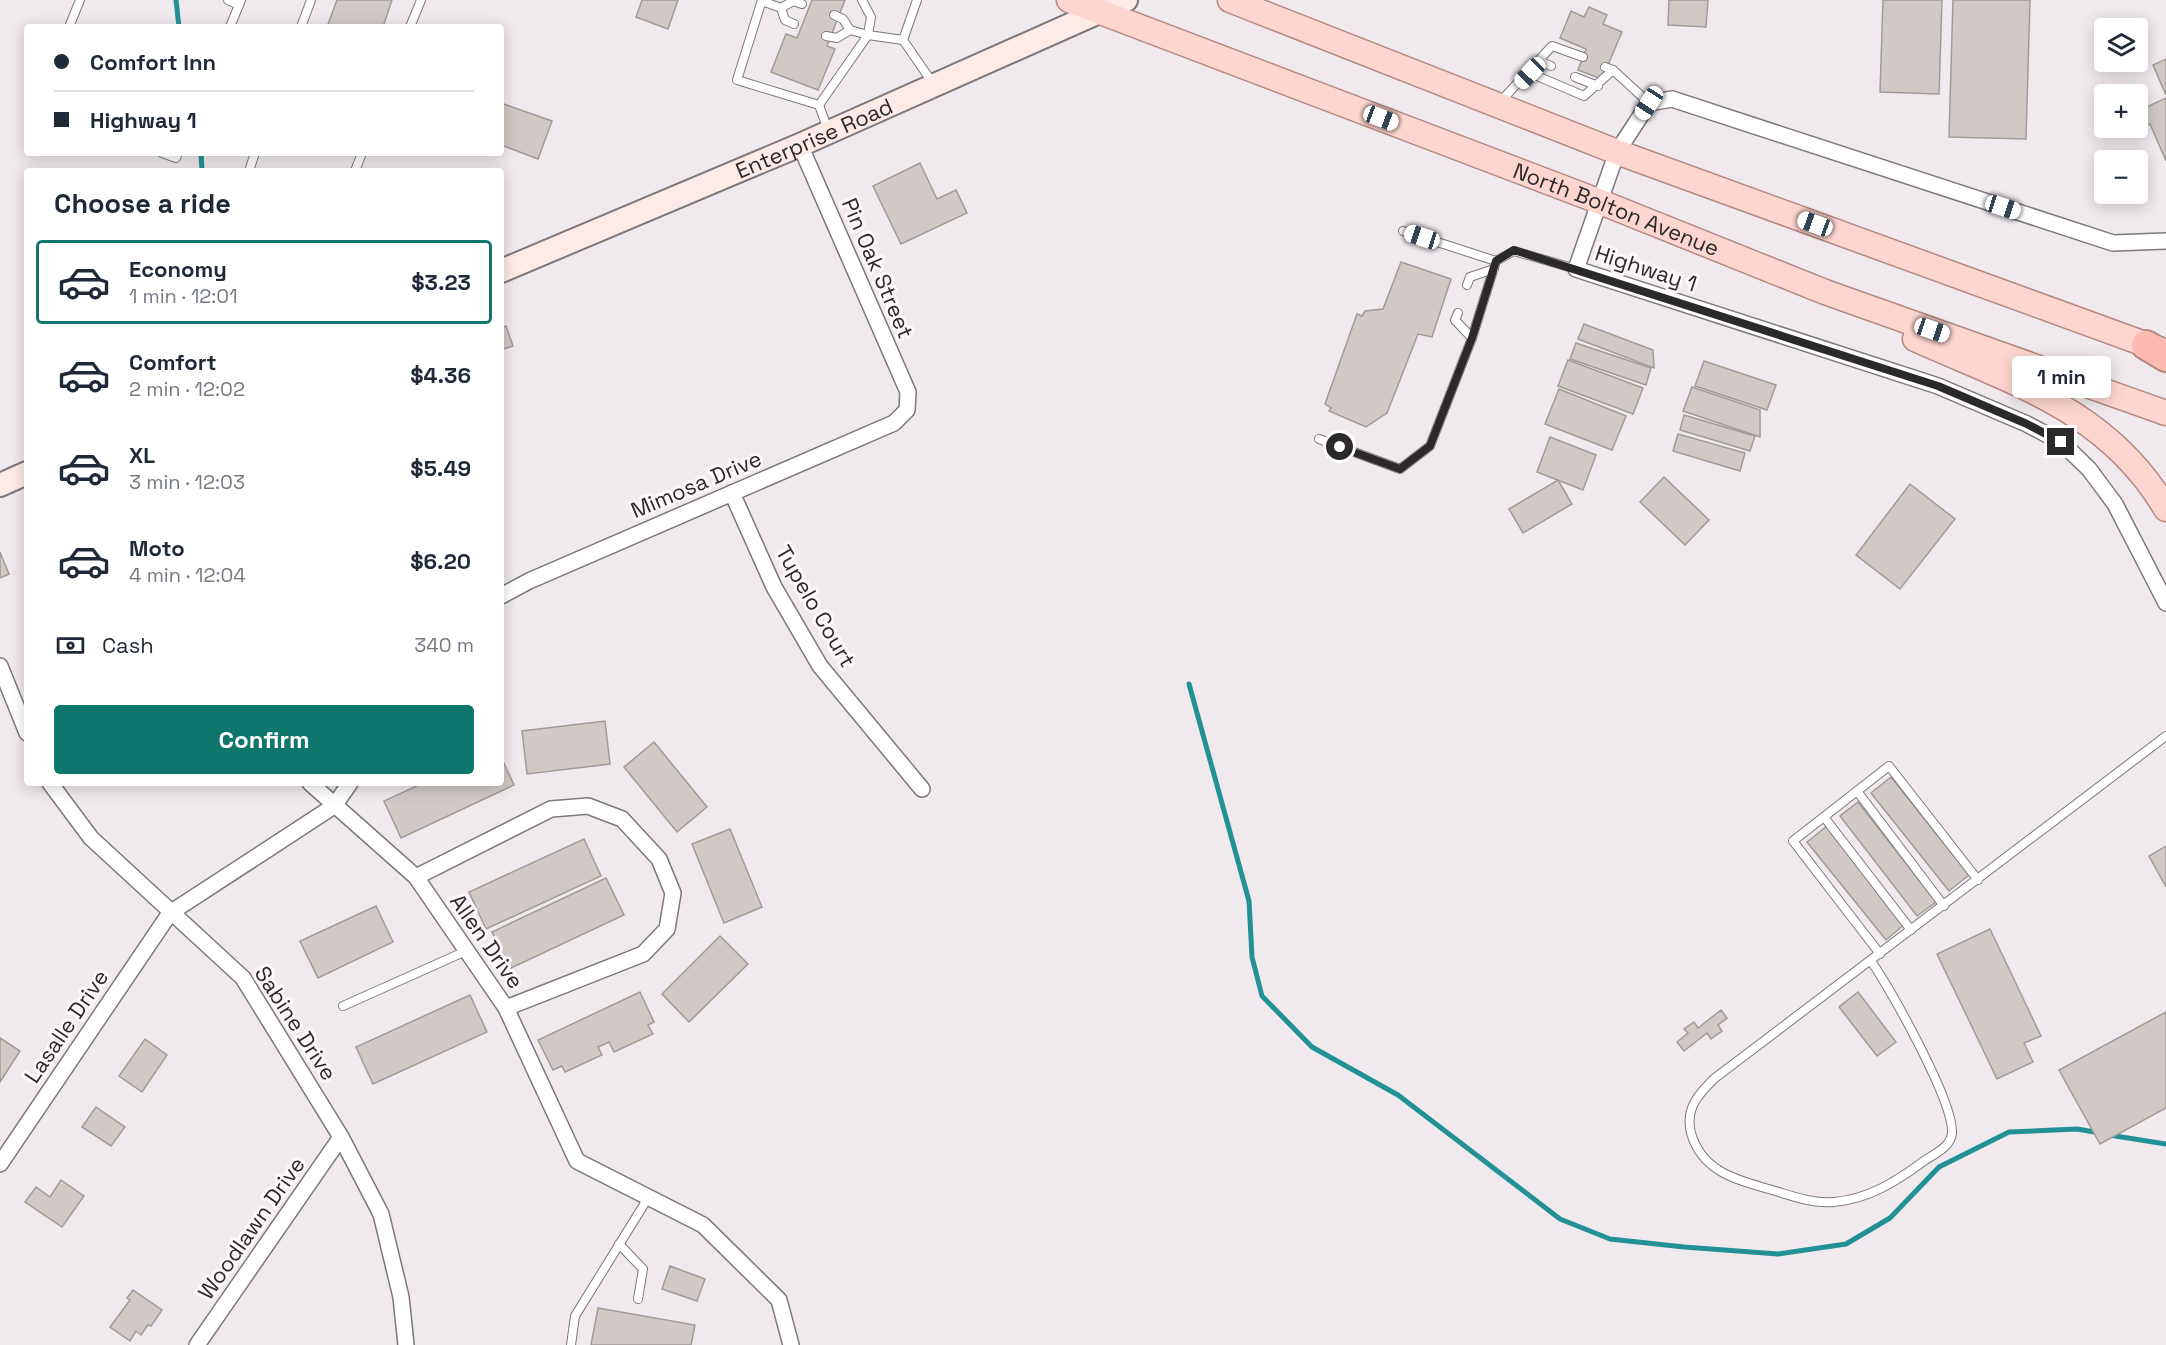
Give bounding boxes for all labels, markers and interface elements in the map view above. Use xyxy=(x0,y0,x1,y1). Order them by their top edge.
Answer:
map controls xyxy=(2094,18,2148,204)
button: layers xyxy=(2094,18,2148,72)
text: Comfort Inn xyxy=(90,48,216,76)
car xyxy=(1511,54,1549,92)
car xyxy=(1632,83,1666,123)
button: + xyxy=(2094,84,2148,138)
street label: Enterprise Road xyxy=(731,92,897,185)
car xyxy=(1361,103,1401,133)
text: Highway 1 xyxy=(90,106,197,134)
button: − xyxy=(2094,150,2148,204)
street label: North Bolton Avenue xyxy=(1509,156,1724,262)
text: Choose a ride xyxy=(54,186,231,221)
car xyxy=(1983,193,2023,221)
street label: Pin Oak Street xyxy=(836,194,920,342)
car xyxy=(1795,209,1835,239)
car xyxy=(1402,223,1442,251)
street label: Highway 1 xyxy=(1592,238,1700,298)
icon: car xyxy=(57,255,111,309)
text: Economy xyxy=(129,255,227,283)
text: $3.23 xyxy=(411,268,471,296)
text: 1 min · 12:01 xyxy=(129,283,238,309)
car xyxy=(1912,316,1952,344)
icon: car xyxy=(57,348,111,402)
text: Comfort xyxy=(129,348,217,376)
callout: 1 min xyxy=(2012,355,2110,397)
text: $4.36 xyxy=(410,361,471,389)
text: 1 min xyxy=(2037,364,2086,390)
text: 2 min · 12:02 xyxy=(129,376,245,402)
route end xyxy=(2047,428,2074,455)
route start xyxy=(1326,433,1353,460)
icon: car xyxy=(57,441,111,495)
text: XL xyxy=(129,441,155,469)
street label: Mimosa Drive xyxy=(626,444,766,524)
text: $5.49 xyxy=(410,454,471,482)
text: 3 min · 12:03 xyxy=(129,469,245,495)
icon: car xyxy=(57,534,111,588)
text: Moto xyxy=(129,534,185,562)
street label: Tupelo Court xyxy=(770,540,862,672)
text: $6.20 xyxy=(410,547,471,575)
text: 4 min · 12:04 xyxy=(129,562,246,588)
icon: cash xyxy=(54,629,87,662)
text: Cash xyxy=(102,631,154,659)
text: 340 m xyxy=(414,632,474,658)
button: Confirm xyxy=(54,705,474,774)
street label: Allen Drive xyxy=(444,888,530,994)
street label: Sabine Drive xyxy=(249,961,343,1085)
street label: Lasalle Drive xyxy=(18,964,114,1088)
street label: Woodlawn Drive xyxy=(191,1151,311,1305)

